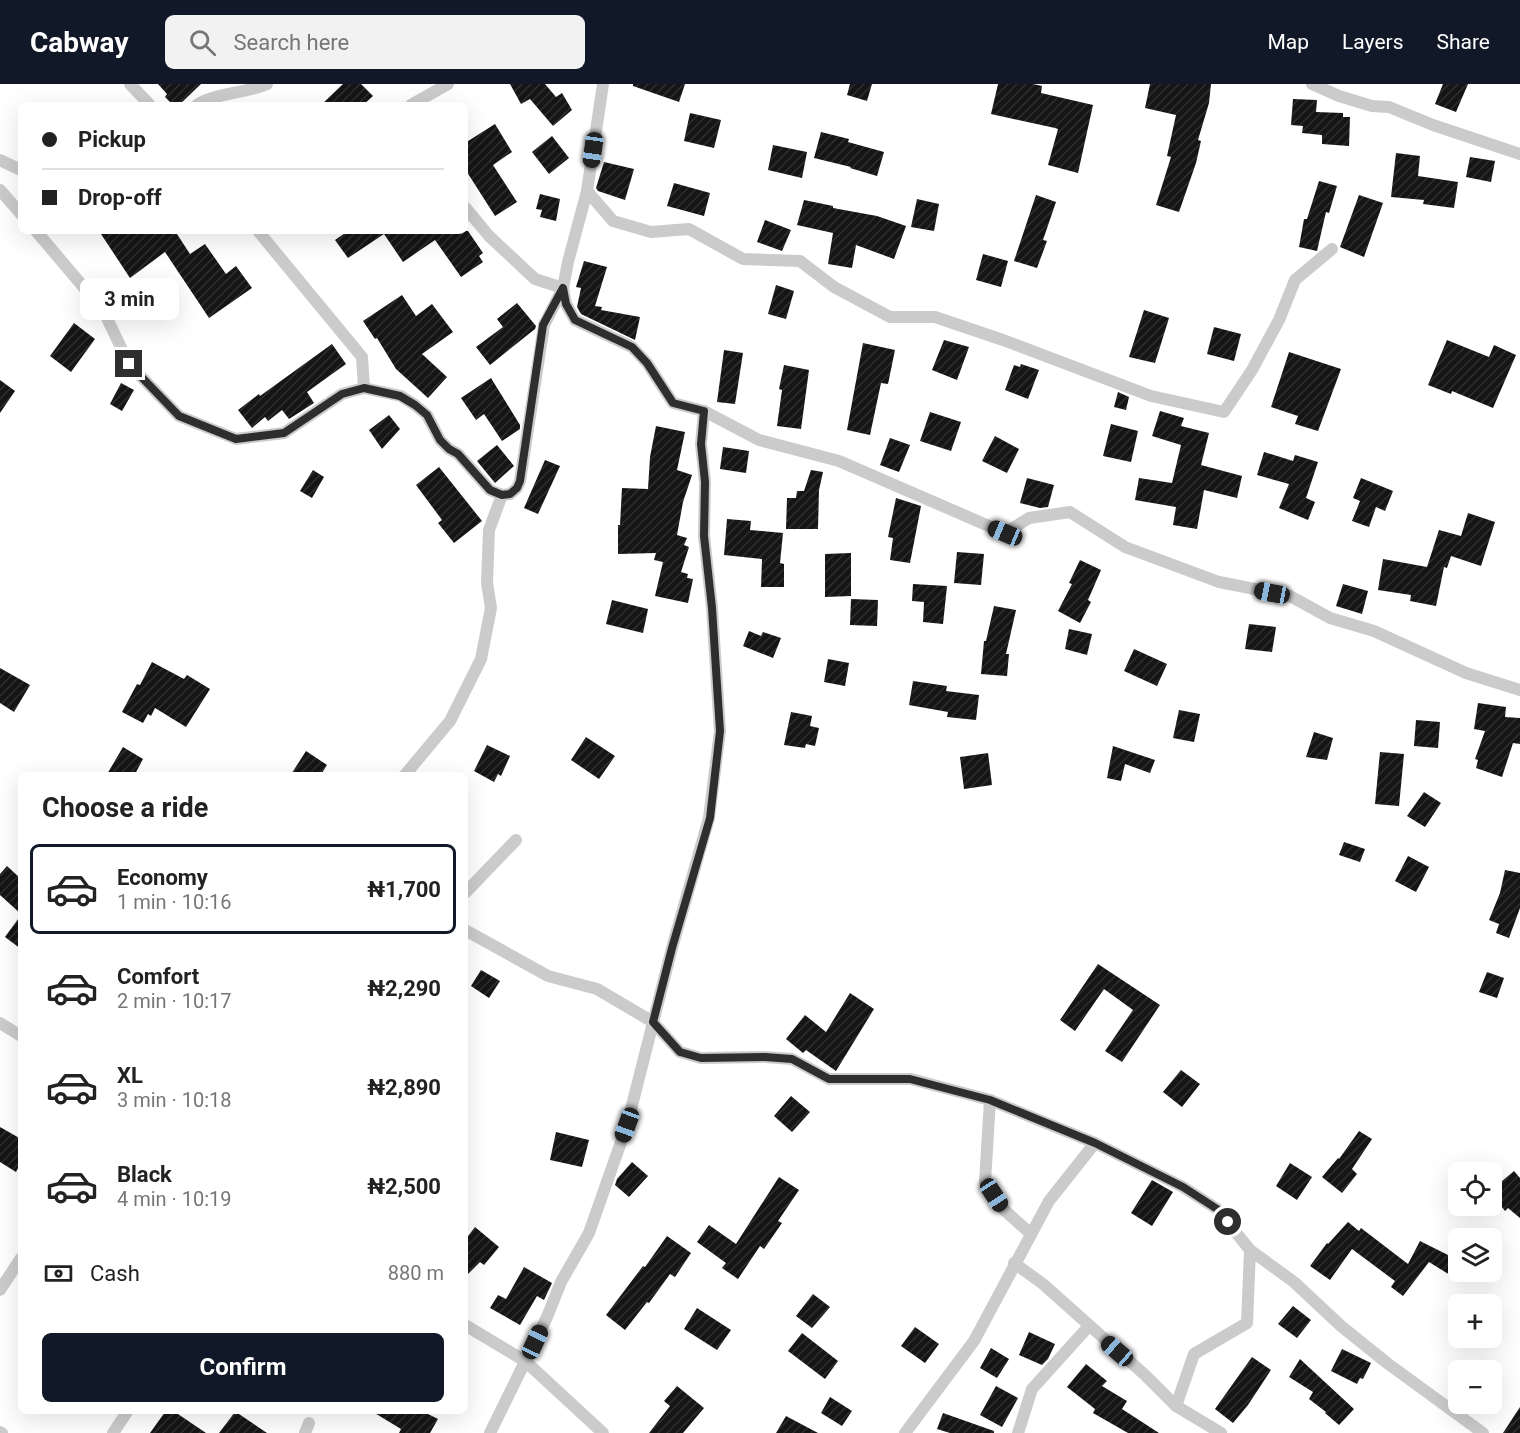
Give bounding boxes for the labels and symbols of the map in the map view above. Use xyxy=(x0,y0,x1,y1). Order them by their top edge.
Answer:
car xyxy=(582,131,604,169)
callout: 3 min xyxy=(80,277,178,319)
route end xyxy=(115,350,142,377)
car xyxy=(985,518,1025,548)
car xyxy=(1253,581,1291,605)
car xyxy=(612,1105,642,1145)
car xyxy=(977,1175,1011,1215)
route start xyxy=(1214,1208,1241,1235)
car xyxy=(519,1322,551,1362)
car xyxy=(1098,1332,1136,1370)

